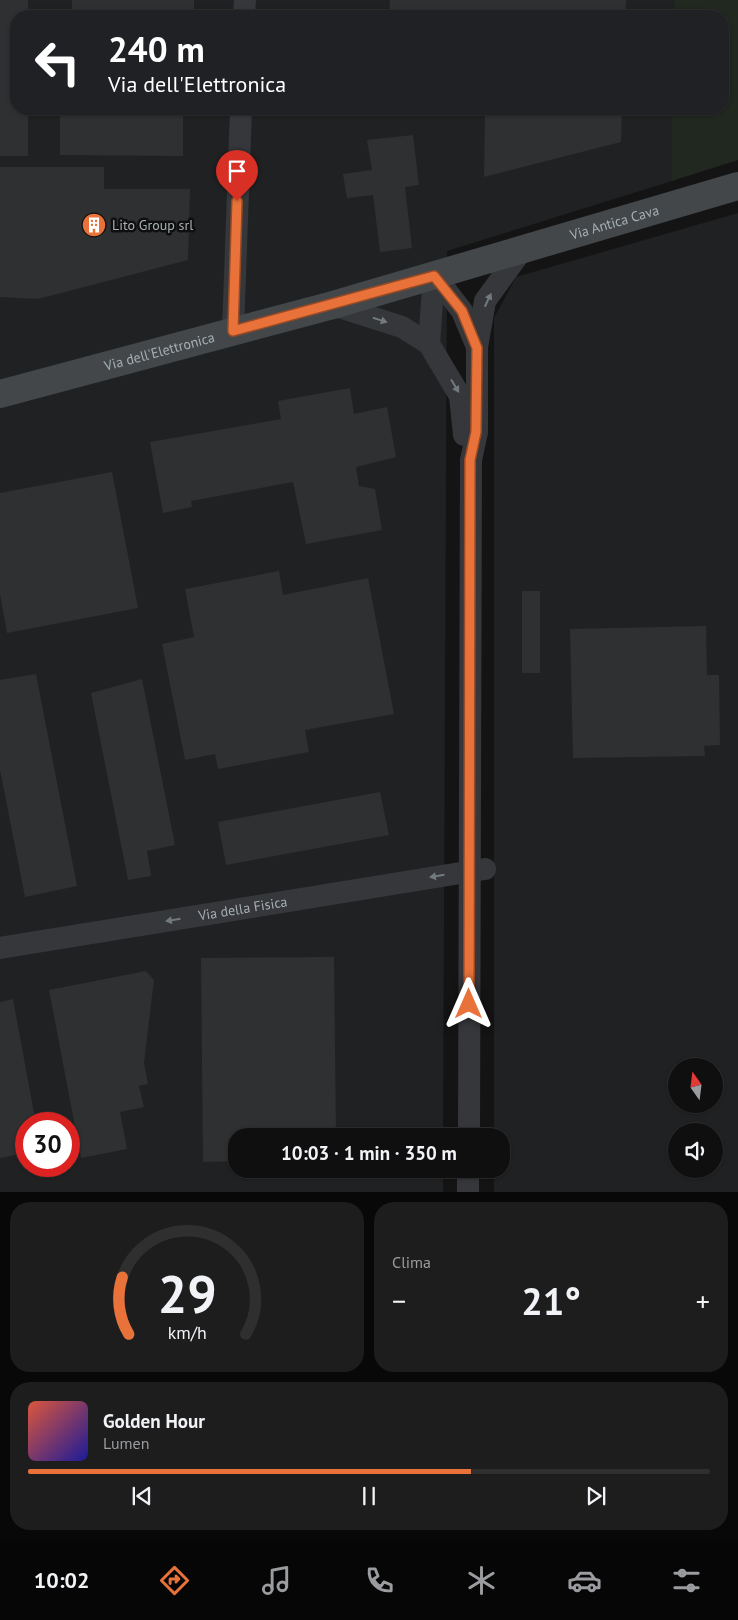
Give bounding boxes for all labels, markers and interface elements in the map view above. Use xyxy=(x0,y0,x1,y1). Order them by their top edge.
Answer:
text: 240 m xyxy=(108,26,205,72)
icon: left xyxy=(25,30,90,95)
text: Via dell'Elettronica xyxy=(108,70,286,98)
pin xyxy=(216,150,258,201)
icon: arrive xyxy=(223,157,251,185)
street label: Via Antica Cava xyxy=(567,201,661,244)
building icon: Lito Group srl xyxy=(81,212,107,238)
place label: Lito Group srl xyxy=(112,216,193,234)
one-way arrow xyxy=(483,293,492,308)
one-way arrow xyxy=(372,317,387,324)
street label: Via dell'Elettronica xyxy=(101,328,217,375)
one-way arrow xyxy=(450,380,459,393)
one-way arrow xyxy=(429,873,445,881)
street label: Via della Fisica xyxy=(196,892,289,925)
one-way arrow xyxy=(165,916,181,924)
position arrow xyxy=(442,977,494,1029)
north arrow xyxy=(668,1058,722,1112)
map controls xyxy=(668,1058,723,1178)
speed limit sign: 30 xyxy=(15,1112,80,1177)
button: sound xyxy=(668,1123,723,1178)
text: 10:03 · 1 min · 350 m xyxy=(281,1141,457,1165)
text: Clima xyxy=(392,1252,431,1272)
text: 29 xyxy=(158,1260,216,1327)
text: 21° xyxy=(521,1276,581,1325)
text: − xyxy=(392,1282,406,1319)
text: + xyxy=(696,1282,710,1319)
text: km/h xyxy=(167,1321,207,1344)
text: Golden Hour xyxy=(103,1409,205,1433)
text: Lumen xyxy=(103,1433,149,1453)
icon: previous xyxy=(128,1482,156,1510)
icon: pause xyxy=(355,1482,383,1510)
icon: next xyxy=(582,1482,610,1510)
icon: directions xyxy=(157,1563,192,1598)
icon: music xyxy=(259,1563,294,1598)
icon: phone xyxy=(362,1563,397,1598)
icon: climate xyxy=(464,1563,499,1598)
icon: car xyxy=(567,1563,602,1598)
icon: filters xyxy=(669,1563,704,1598)
text: 10:02 xyxy=(34,1566,90,1594)

